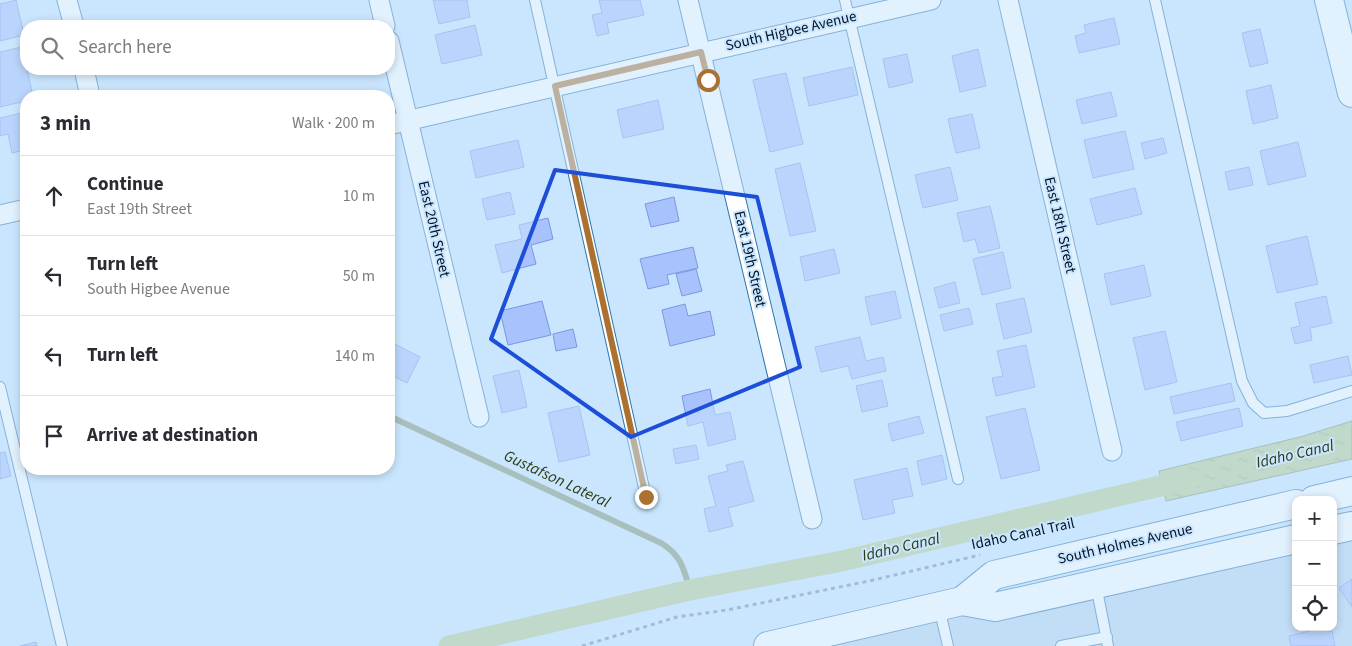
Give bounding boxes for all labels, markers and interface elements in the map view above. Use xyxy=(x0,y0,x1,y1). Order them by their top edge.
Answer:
street label: South Higbee Avenue xyxy=(723,6,859,56)
search box xyxy=(20,20,395,75)
icon: search xyxy=(38,34,66,62)
text: Search here xyxy=(78,34,172,61)
route start xyxy=(697,69,720,92)
text: 3 min xyxy=(40,108,91,138)
text: Walk · 200 m xyxy=(292,112,375,134)
text: Continue xyxy=(87,171,164,198)
street label: East 18th Street xyxy=(1039,175,1081,275)
street label: East 20th Street xyxy=(413,179,455,279)
icon: ahead xyxy=(40,182,68,210)
text: 10 m xyxy=(343,185,375,207)
text: East 19th Street xyxy=(87,198,192,220)
street label: East 19th Street xyxy=(729,209,771,309)
text: Turn left xyxy=(87,251,158,278)
icon: left xyxy=(40,262,68,290)
text: 50 m xyxy=(343,265,375,287)
text: South Higbee Avenue xyxy=(87,278,230,300)
icon: left xyxy=(40,342,68,370)
text: Turn left xyxy=(87,342,158,369)
text: 140 m xyxy=(335,345,375,367)
icon: arrive xyxy=(40,422,68,450)
text: Arrive at destination xyxy=(87,422,258,449)
water label: Idaho Canal xyxy=(1254,434,1336,474)
water label: Gustafson Lateral xyxy=(500,445,614,513)
route end xyxy=(635,486,658,509)
map controls xyxy=(1292,496,1337,631)
button: + xyxy=(1292,496,1337,541)
street label: Idaho Canal Trail xyxy=(969,513,1077,555)
street label: South Holmes Avenue xyxy=(1056,518,1194,570)
water label: Idaho Canal xyxy=(860,527,942,567)
button: − xyxy=(1292,541,1337,586)
button: locate xyxy=(1292,586,1337,631)

